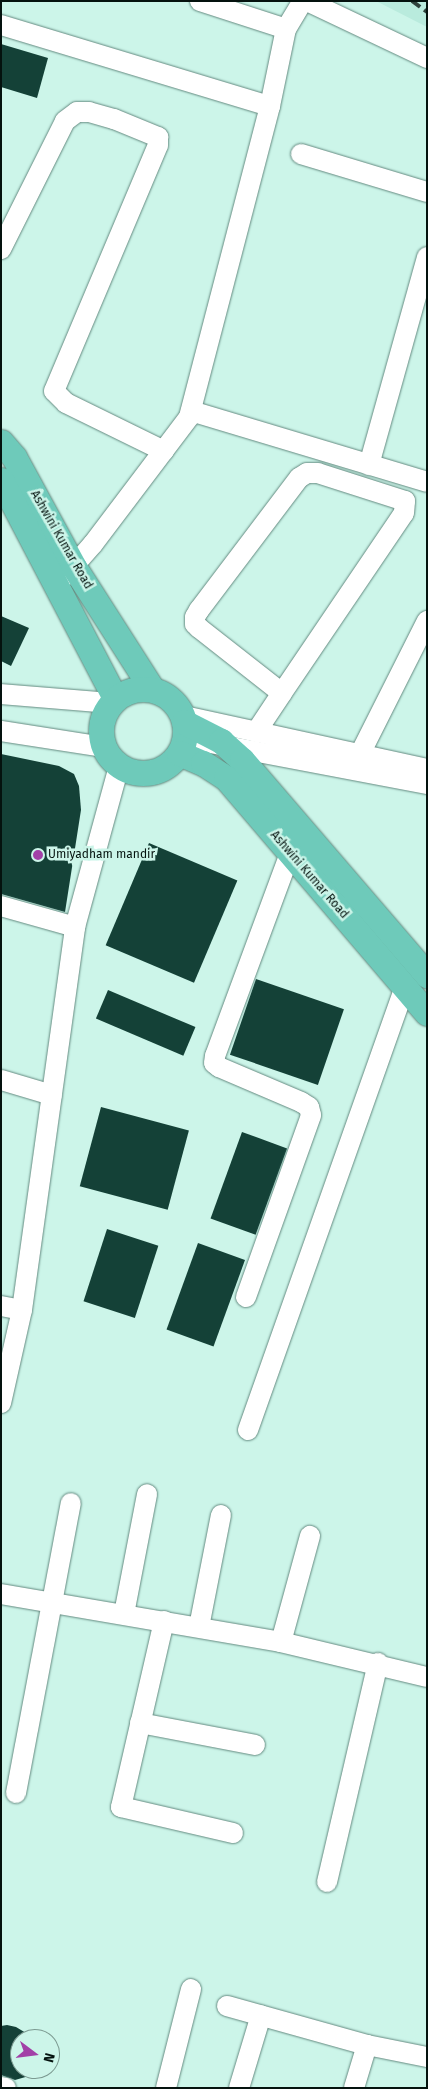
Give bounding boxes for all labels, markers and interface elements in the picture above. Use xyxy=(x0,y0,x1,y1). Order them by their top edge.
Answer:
street label: Ashwini Kumar Road xyxy=(27,488,95,592)
street label: Ashwini Kumar Road xyxy=(267,828,351,922)
place label: Umiyadham mandir xyxy=(48,848,155,862)
marker: Umiyadham mandir xyxy=(32,849,44,861)
north arrow xyxy=(10,2029,60,2079)
text: N xyxy=(40,2051,58,2064)

